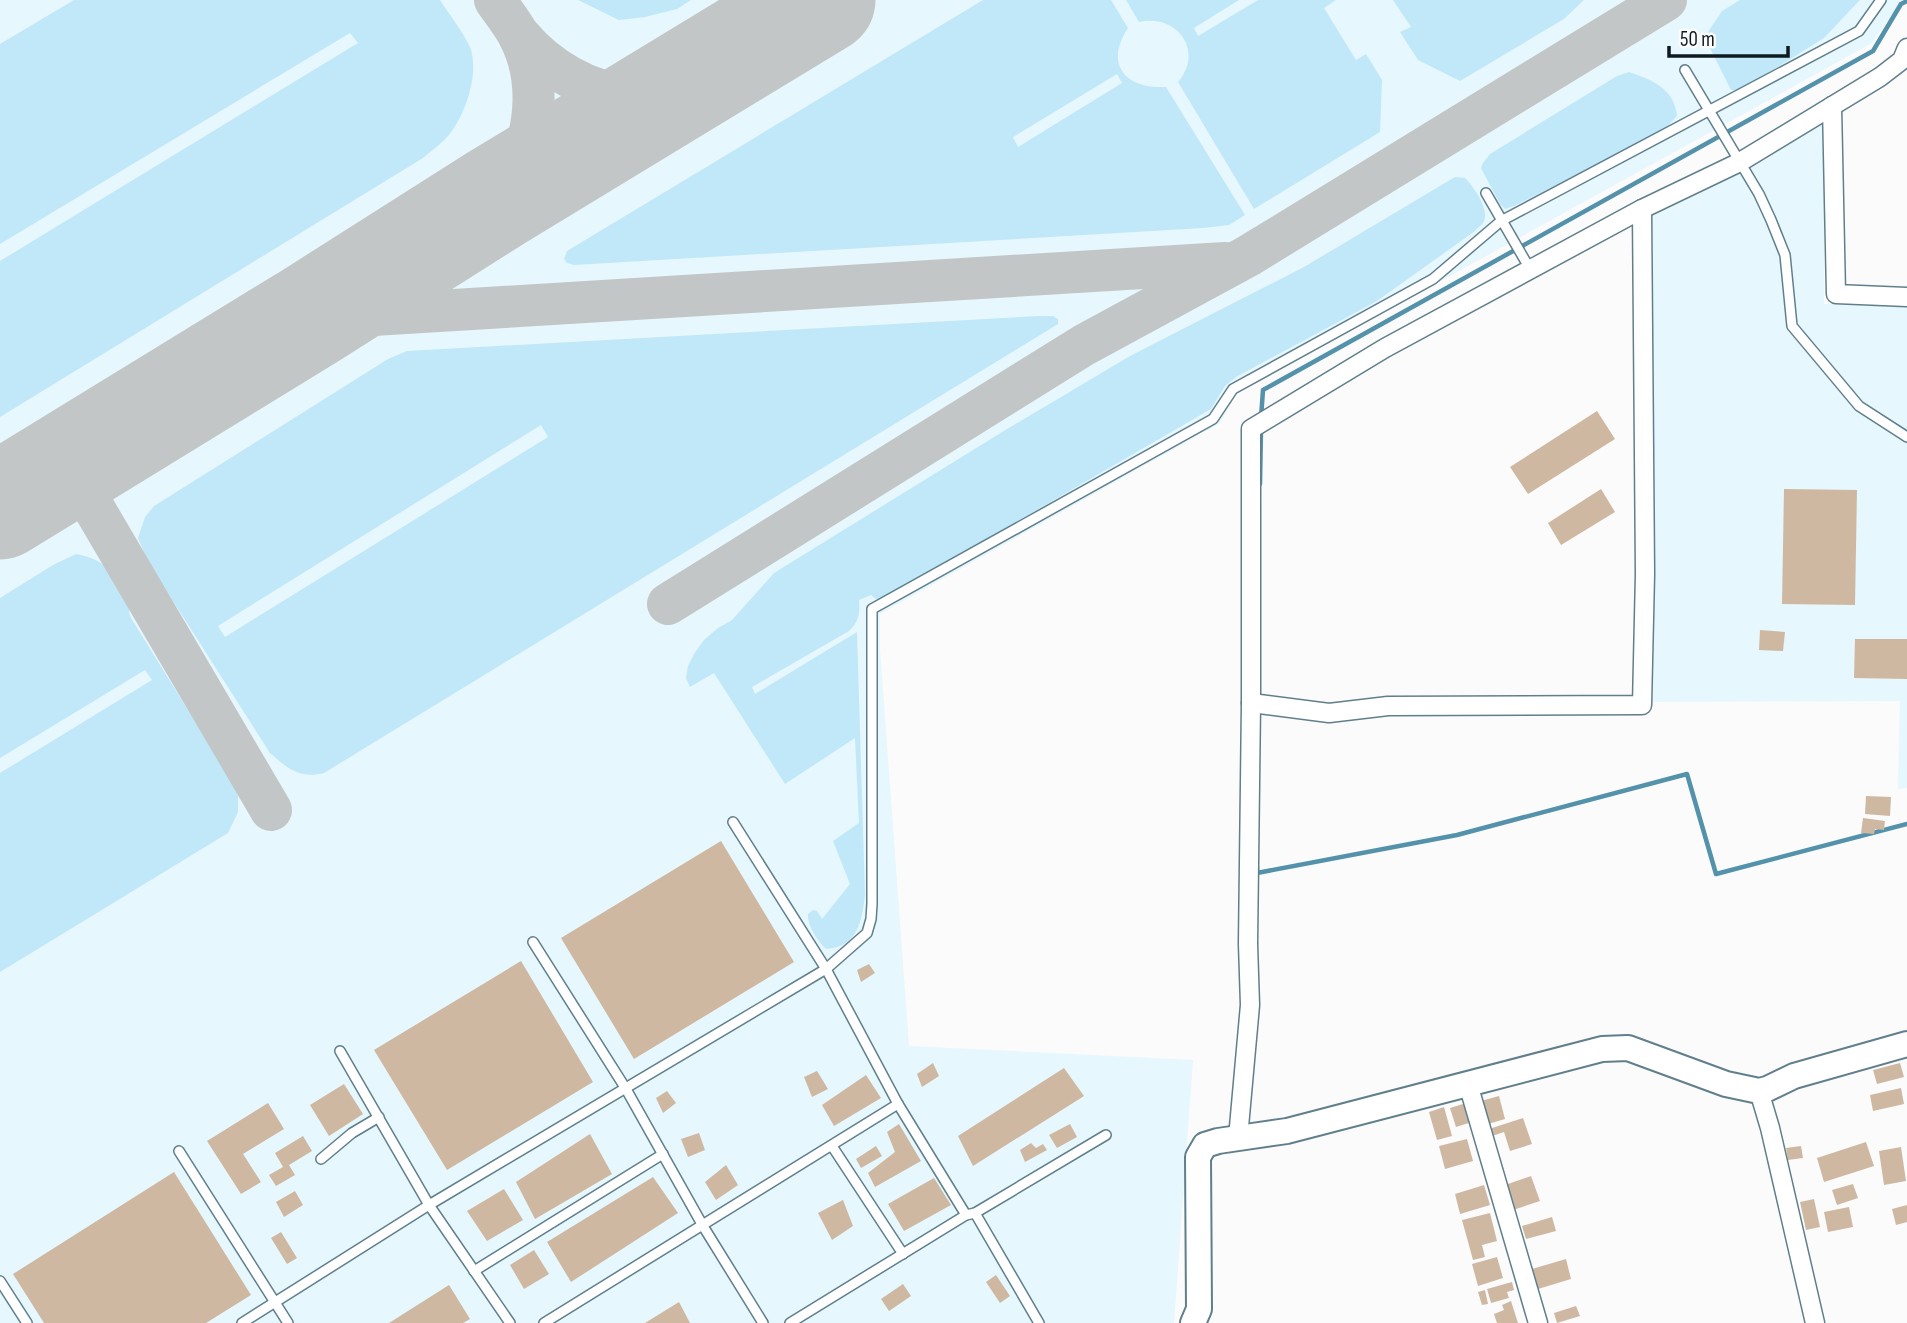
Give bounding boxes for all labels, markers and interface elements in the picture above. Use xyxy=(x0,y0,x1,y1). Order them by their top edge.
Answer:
scale bar xyxy=(1669,14,1788,58)
text: 50 m xyxy=(1680,27,1715,52)

